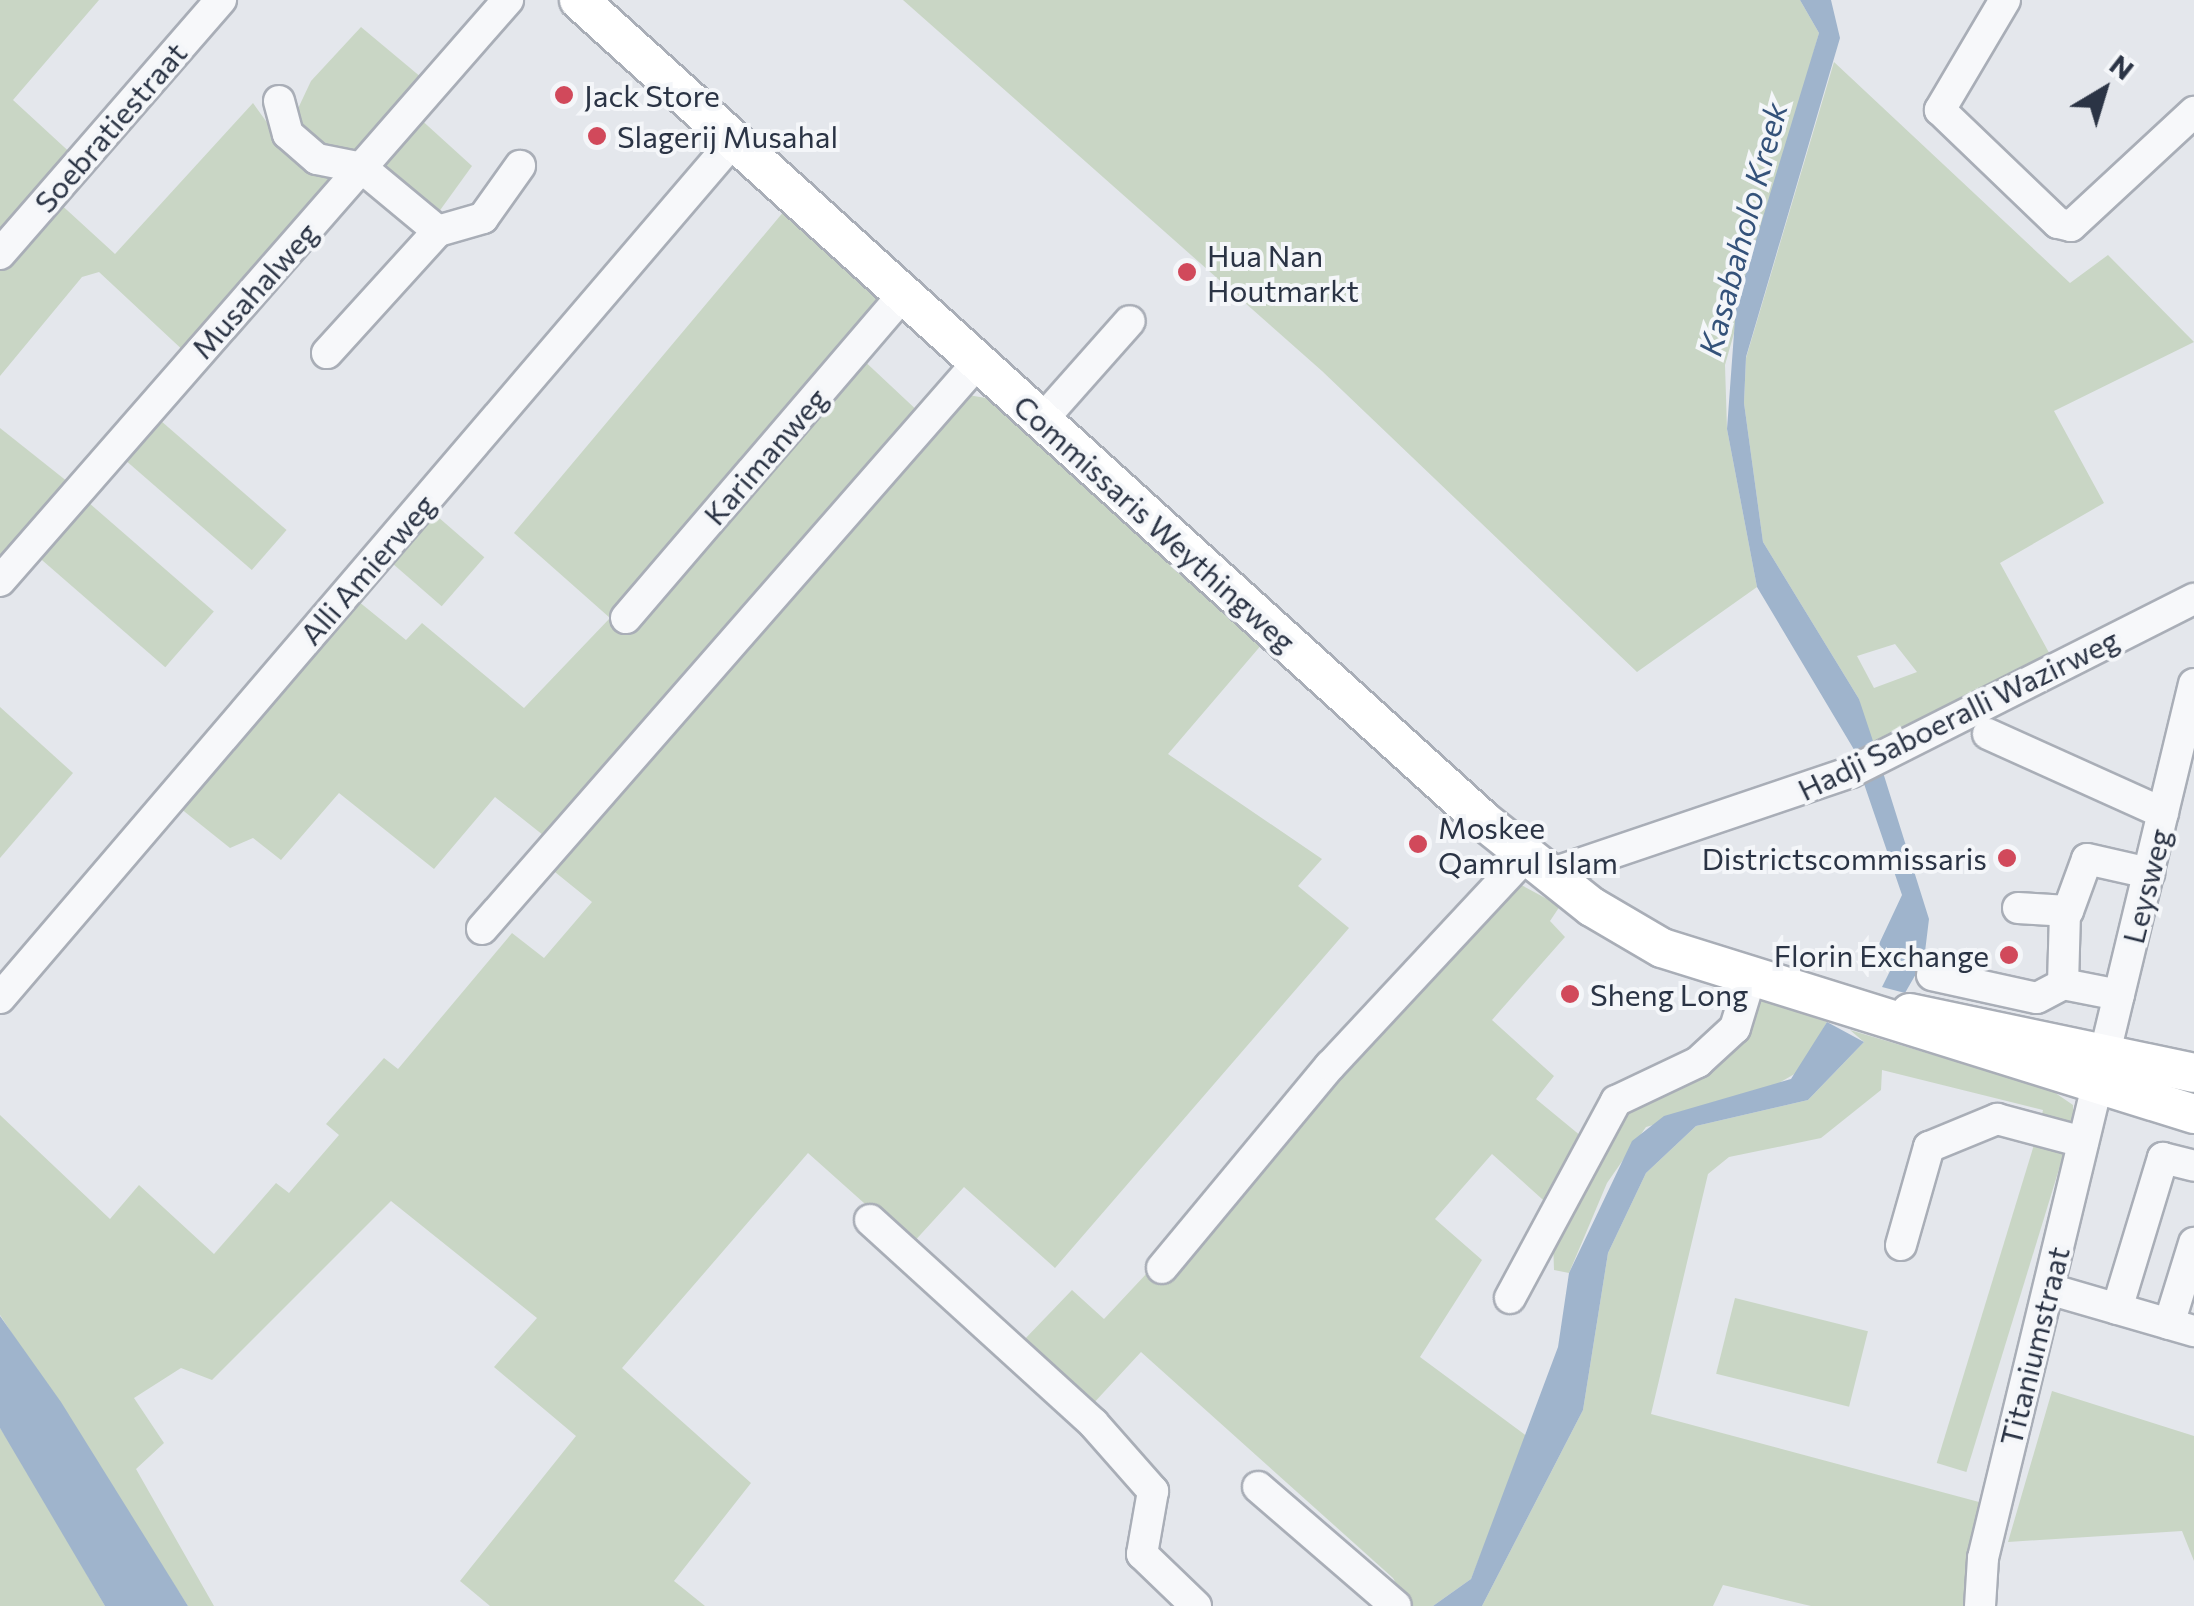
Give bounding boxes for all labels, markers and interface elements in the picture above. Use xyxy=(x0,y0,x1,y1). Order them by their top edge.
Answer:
street label: Soebratiestraat xyxy=(26,35,194,219)
north arrow xyxy=(2054,40,2154,140)
text: N xyxy=(2104,46,2141,86)
place label: Jack Store xyxy=(584,77,720,113)
marker: Jack Store xyxy=(553,84,575,106)
water label: Kasabaholo Kreek xyxy=(1690,98,1794,360)
place label: Slagerij Musahal xyxy=(617,118,838,154)
marker: Slagerij Musahal xyxy=(586,125,608,147)
street label: Musahalweg xyxy=(183,214,325,366)
place label: Hua Nan Houtmarkt xyxy=(1207,237,1359,308)
marker: Hua Nan Houtmarkt xyxy=(1176,261,1198,283)
street label: Karimanweg xyxy=(696,380,834,532)
street label: Commissaris Weythingweg xyxy=(1007,387,1303,659)
street label: Alli Amierweg xyxy=(292,486,442,652)
street label: Hadji Saboeralli Wazirweg xyxy=(1792,621,2124,807)
place label: Moskee Qamrul Islam xyxy=(1438,809,1618,880)
street label: Leysweg xyxy=(2114,825,2178,947)
marker: Moskee Qamrul Islam xyxy=(1407,833,1429,855)
place label: Districtscommissaris xyxy=(1702,840,1987,876)
marker: Districtscommissaris xyxy=(1996,847,2018,869)
place label: Florin Exchange xyxy=(1774,937,1989,973)
marker: Florin Exchange xyxy=(1998,944,2020,966)
place label: Sheng Long xyxy=(1590,976,1748,1012)
marker: Sheng Long xyxy=(1559,983,1581,1005)
street label: Titaniumstraat xyxy=(1992,1243,2076,1449)

